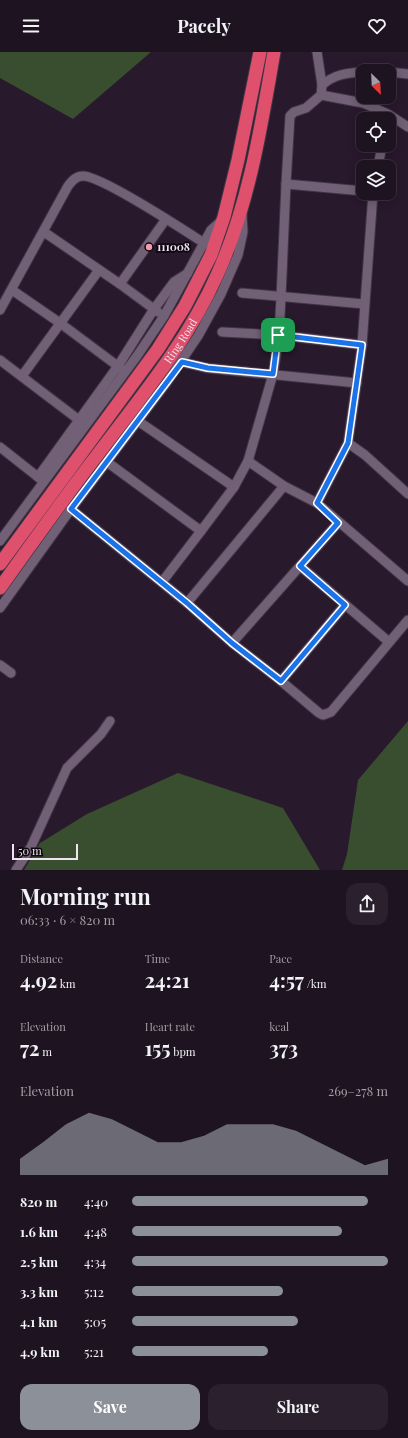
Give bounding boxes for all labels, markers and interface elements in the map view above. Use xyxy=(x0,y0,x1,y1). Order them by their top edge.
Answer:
text: Pacely xyxy=(177,14,231,38)
icon: menu xyxy=(20,15,42,37)
icon: heart xyxy=(366,15,388,37)
north arrow xyxy=(356,64,396,104)
map controls xyxy=(356,64,396,200)
button: locate xyxy=(356,112,396,152)
button: layers xyxy=(356,160,396,200)
place label: 111008 xyxy=(157,239,190,254)
marker: 111008 xyxy=(144,242,154,252)
street label: Ring Road xyxy=(160,315,200,366)
pin xyxy=(261,318,295,352)
icon: arrive xyxy=(267,324,289,346)
scale bar xyxy=(12,842,78,861)
text: 50 m xyxy=(18,843,42,858)
text: Morning run xyxy=(20,881,151,911)
button: share xyxy=(346,883,388,925)
text: 06:33 · 6 × 820 m xyxy=(20,911,115,928)
text: Distance xyxy=(20,951,63,966)
text: Time xyxy=(145,951,170,966)
text: Pace xyxy=(269,951,292,966)
text: 4.92 xyxy=(20,966,57,993)
text: 24:21 xyxy=(145,966,190,993)
text: 4:57 xyxy=(269,966,304,993)
text: km xyxy=(57,976,76,991)
text: /km xyxy=(304,976,327,991)
text: Elevation xyxy=(20,1019,66,1034)
text: Heart rate xyxy=(145,1019,195,1034)
text: kcal xyxy=(269,1019,289,1034)
text: 72 xyxy=(20,1034,40,1061)
text: 155 xyxy=(145,1034,170,1061)
text: 373 xyxy=(269,1034,298,1061)
text: m xyxy=(40,1044,52,1059)
text: bpm xyxy=(170,1044,196,1059)
text: Elevation xyxy=(20,1082,74,1099)
text: 269–278 m xyxy=(328,1082,388,1099)
text: 820 m xyxy=(20,1193,57,1210)
text: 4:40 xyxy=(84,1193,108,1210)
text: 1.6 km xyxy=(20,1223,58,1240)
text: 4:48 xyxy=(84,1223,107,1240)
text: 2.5 km xyxy=(20,1253,58,1270)
text: 4:34 xyxy=(84,1253,106,1270)
text: 3.3 km xyxy=(20,1283,58,1300)
text: 5:12 xyxy=(84,1283,104,1300)
text: 4.1 km xyxy=(20,1313,58,1330)
text: 5:05 xyxy=(84,1313,106,1330)
text: 4.9 km xyxy=(20,1343,60,1360)
text: 5:21 xyxy=(84,1343,104,1360)
button: Save xyxy=(20,1384,200,1430)
button: Share xyxy=(208,1384,388,1430)

